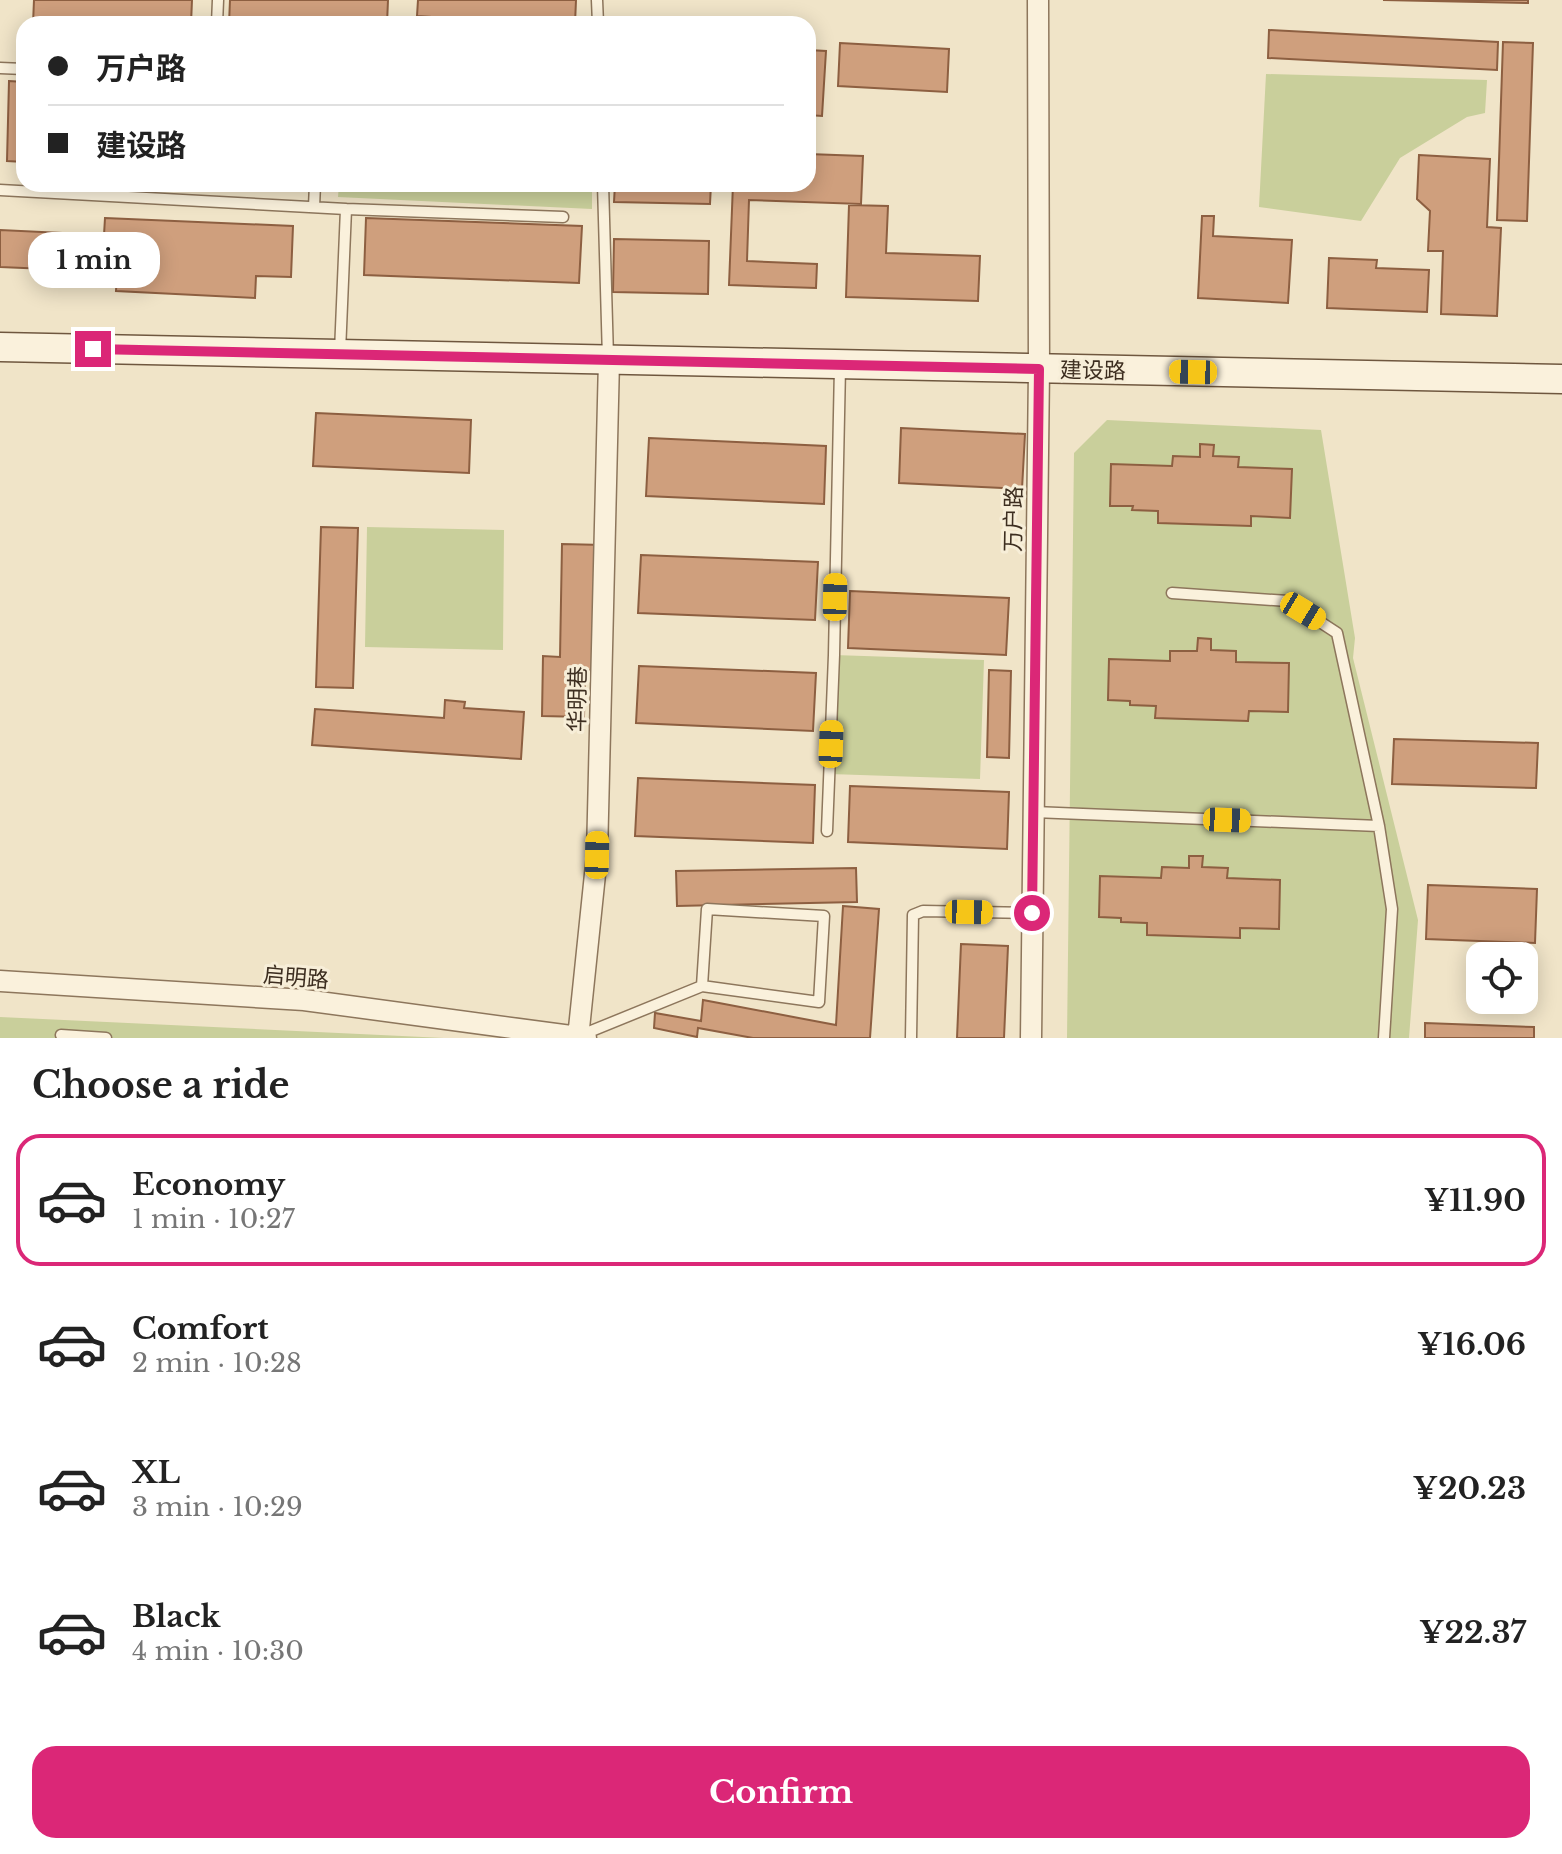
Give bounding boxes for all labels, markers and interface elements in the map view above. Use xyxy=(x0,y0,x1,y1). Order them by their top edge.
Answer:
text: 万户路 xyxy=(96,50,186,87)
text: 建设路 xyxy=(96,127,186,164)
callout: 1 min xyxy=(27,233,159,289)
text: 1 min xyxy=(56,244,132,276)
route end xyxy=(75,331,111,367)
street label: 建设路 xyxy=(1060,356,1126,385)
car xyxy=(1169,360,1217,384)
street label: 万户路 xyxy=(999,486,1028,552)
car xyxy=(823,573,847,621)
car xyxy=(1276,588,1330,634)
street label: 华明巷 xyxy=(563,666,592,732)
car xyxy=(818,720,844,768)
car xyxy=(1203,807,1251,833)
car xyxy=(585,831,609,879)
route start xyxy=(1014,895,1050,931)
car xyxy=(945,900,993,924)
map controls xyxy=(1466,942,1538,1014)
button: locate xyxy=(1466,942,1538,1014)
street label: 启明路 xyxy=(262,961,330,994)
text: Choose a ride xyxy=(32,1063,289,1108)
icon: car xyxy=(36,1164,108,1236)
text: Economy xyxy=(132,1166,285,1203)
text: ¥11.90 xyxy=(1424,1182,1526,1219)
text: 1 min · 10:27 xyxy=(132,1203,295,1235)
icon: car xyxy=(36,1308,108,1380)
text: Comfort xyxy=(132,1310,269,1347)
text: ¥16.06 xyxy=(1417,1326,1526,1363)
text: 2 min · 10:28 xyxy=(132,1347,302,1379)
icon: car xyxy=(36,1452,108,1524)
text: XL xyxy=(132,1454,180,1491)
text: ¥20.23 xyxy=(1412,1470,1526,1507)
text: 3 min · 10:29 xyxy=(132,1491,303,1523)
icon: car xyxy=(36,1596,108,1668)
text: Black xyxy=(132,1598,220,1635)
text: ¥22.37 xyxy=(1419,1614,1526,1651)
text: 4 min · 10:30 xyxy=(132,1635,304,1667)
button: Confirm xyxy=(32,1746,1530,1838)

